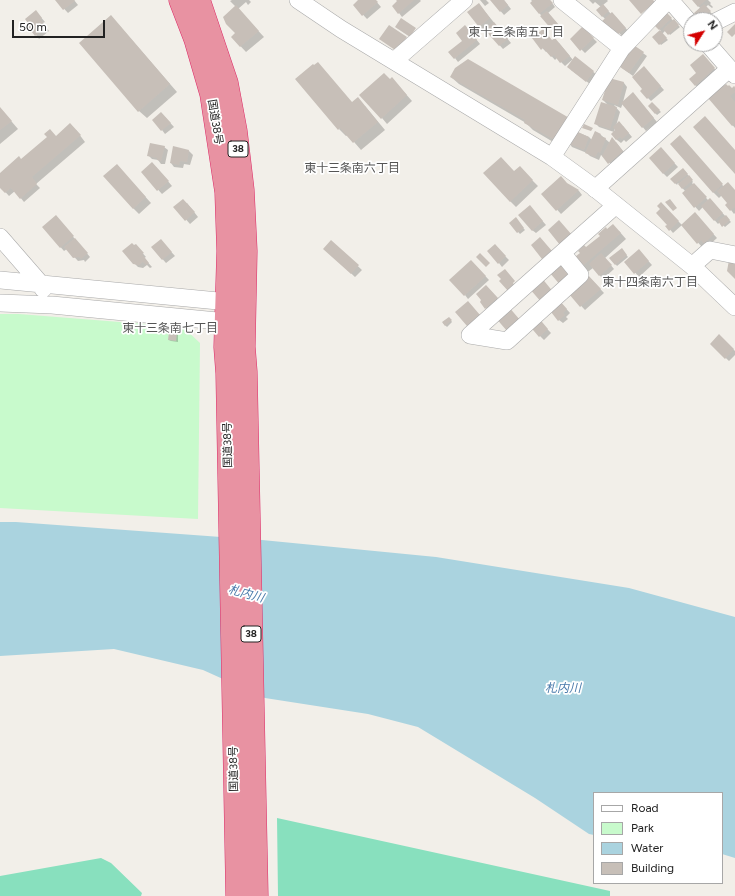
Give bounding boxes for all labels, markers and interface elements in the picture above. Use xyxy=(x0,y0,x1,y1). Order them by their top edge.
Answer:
scale bar xyxy=(14,12,107,38)
north arrow xyxy=(683,12,723,52)
text: N xyxy=(705,18,720,32)
text: 50 m xyxy=(19,20,47,34)
district label: 東十三条南五丁目 xyxy=(468,25,564,39)
street label: 国道38号 xyxy=(205,98,225,146)
road number: 38 xyxy=(228,141,248,157)
district label: 東十三条南六丁目 xyxy=(304,161,400,175)
district label: 東十四条南六丁目 xyxy=(602,275,698,289)
district label: 東十三条南七丁目 xyxy=(122,321,218,335)
street label: 国道38号 xyxy=(221,422,235,468)
water label: 札内川 xyxy=(227,582,265,606)
road number: 38 xyxy=(241,626,261,642)
water label: 札内川 xyxy=(545,681,581,695)
street label: 国道38号 xyxy=(227,746,241,792)
legend xyxy=(593,792,723,884)
text: Road xyxy=(631,801,659,815)
text: Park xyxy=(631,821,654,835)
text: Water xyxy=(631,841,663,855)
text: Building xyxy=(631,861,674,875)

